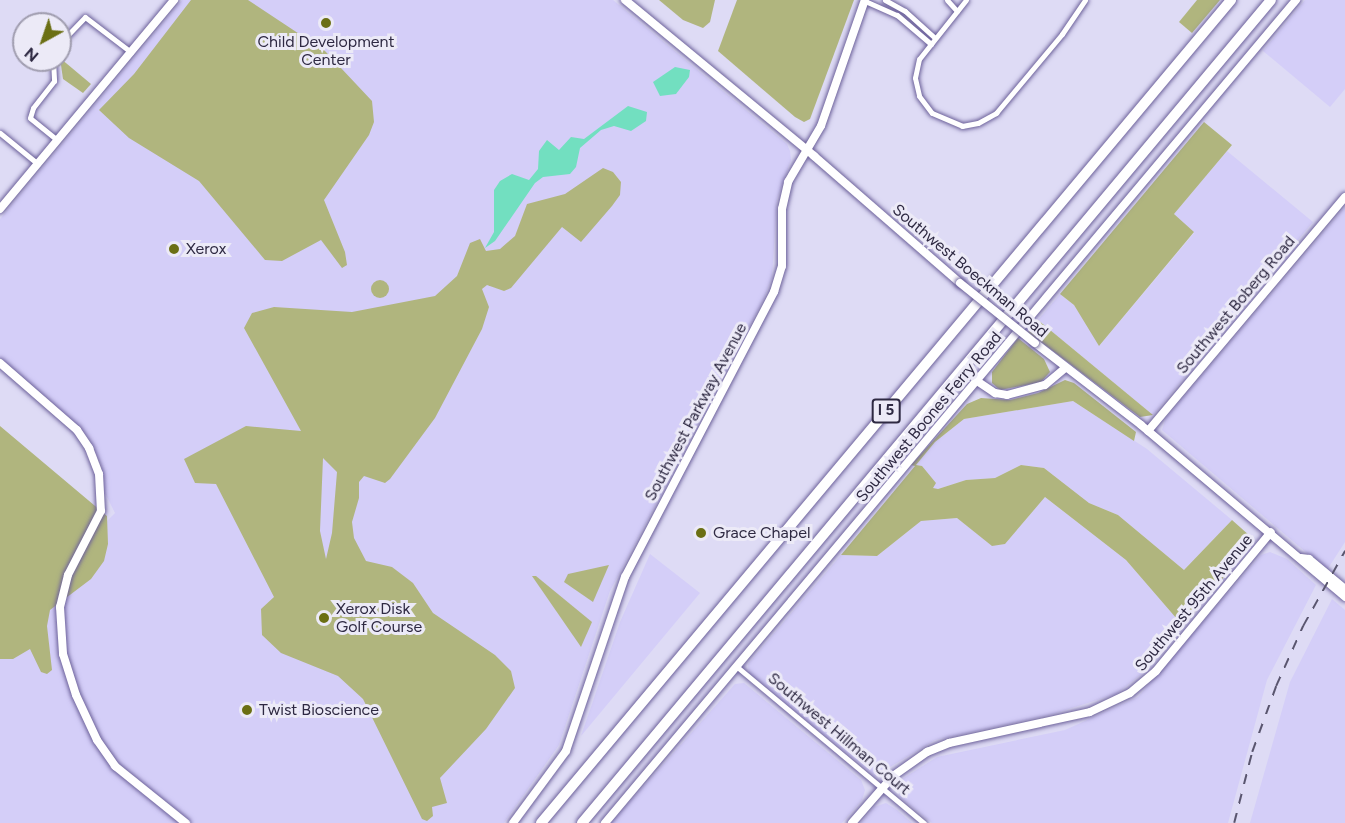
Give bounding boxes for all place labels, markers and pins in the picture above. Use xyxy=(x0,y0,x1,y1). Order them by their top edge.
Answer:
marker: Child Development Center xyxy=(319,16,333,30)
place label: Child Development Center xyxy=(257,32,395,70)
place label: Xerox xyxy=(186,239,226,259)
marker: Xerox xyxy=(167,242,181,256)
place label: Grace Chapel xyxy=(713,523,810,543)
marker: Grace Chapel xyxy=(694,526,708,540)
place label: Xerox Disk Golf Course xyxy=(336,599,422,637)
marker: Xerox Disk Golf Course xyxy=(317,611,331,625)
place label: Twist Bioscience xyxy=(259,700,379,720)
marker: Twist Bioscience xyxy=(240,703,254,717)

